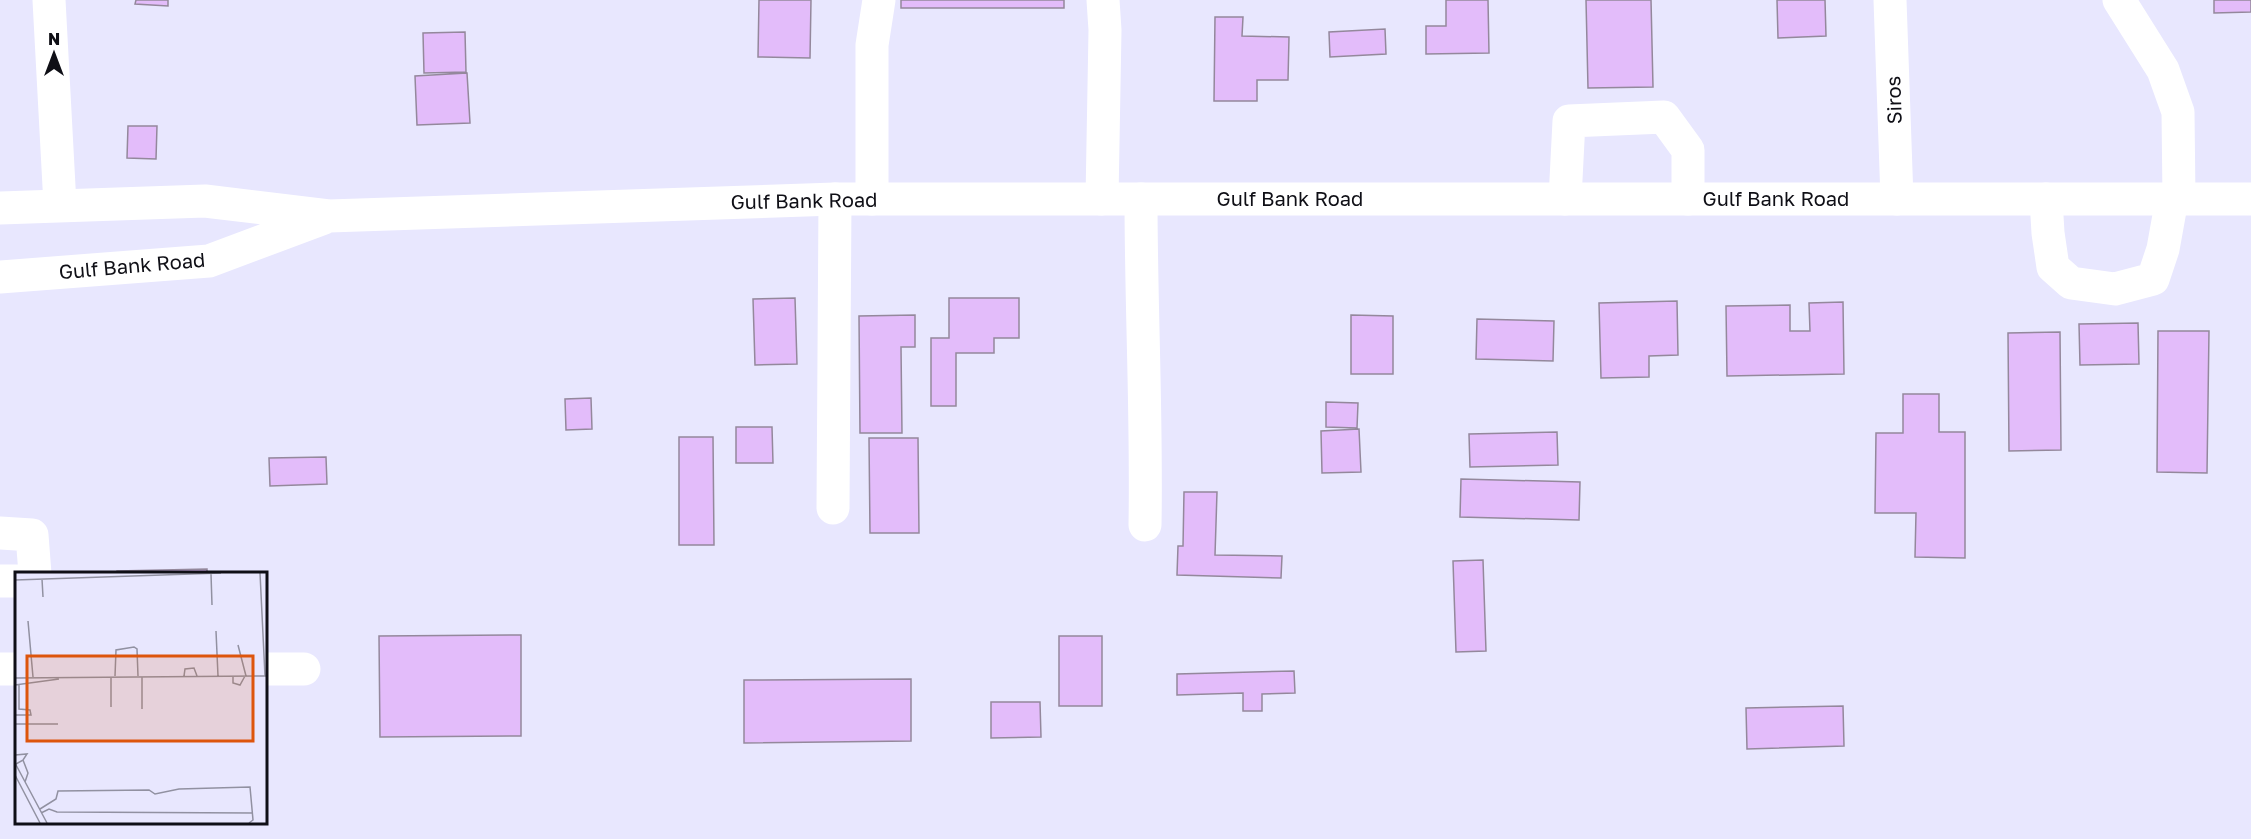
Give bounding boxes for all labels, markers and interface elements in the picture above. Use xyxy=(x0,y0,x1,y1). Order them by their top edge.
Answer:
north arrow xyxy=(24,24,84,84)
text: N xyxy=(48,29,60,49)
street label: Siros xyxy=(1880,75,1906,125)
street label: Gulf Bank Road xyxy=(1217,186,1363,210)
street label: Gulf Bank Road xyxy=(1703,186,1849,210)
street label: Gulf Bank Road xyxy=(730,187,878,213)
street label: Gulf Bank Road xyxy=(58,247,206,283)
inset map xyxy=(15,572,267,824)

